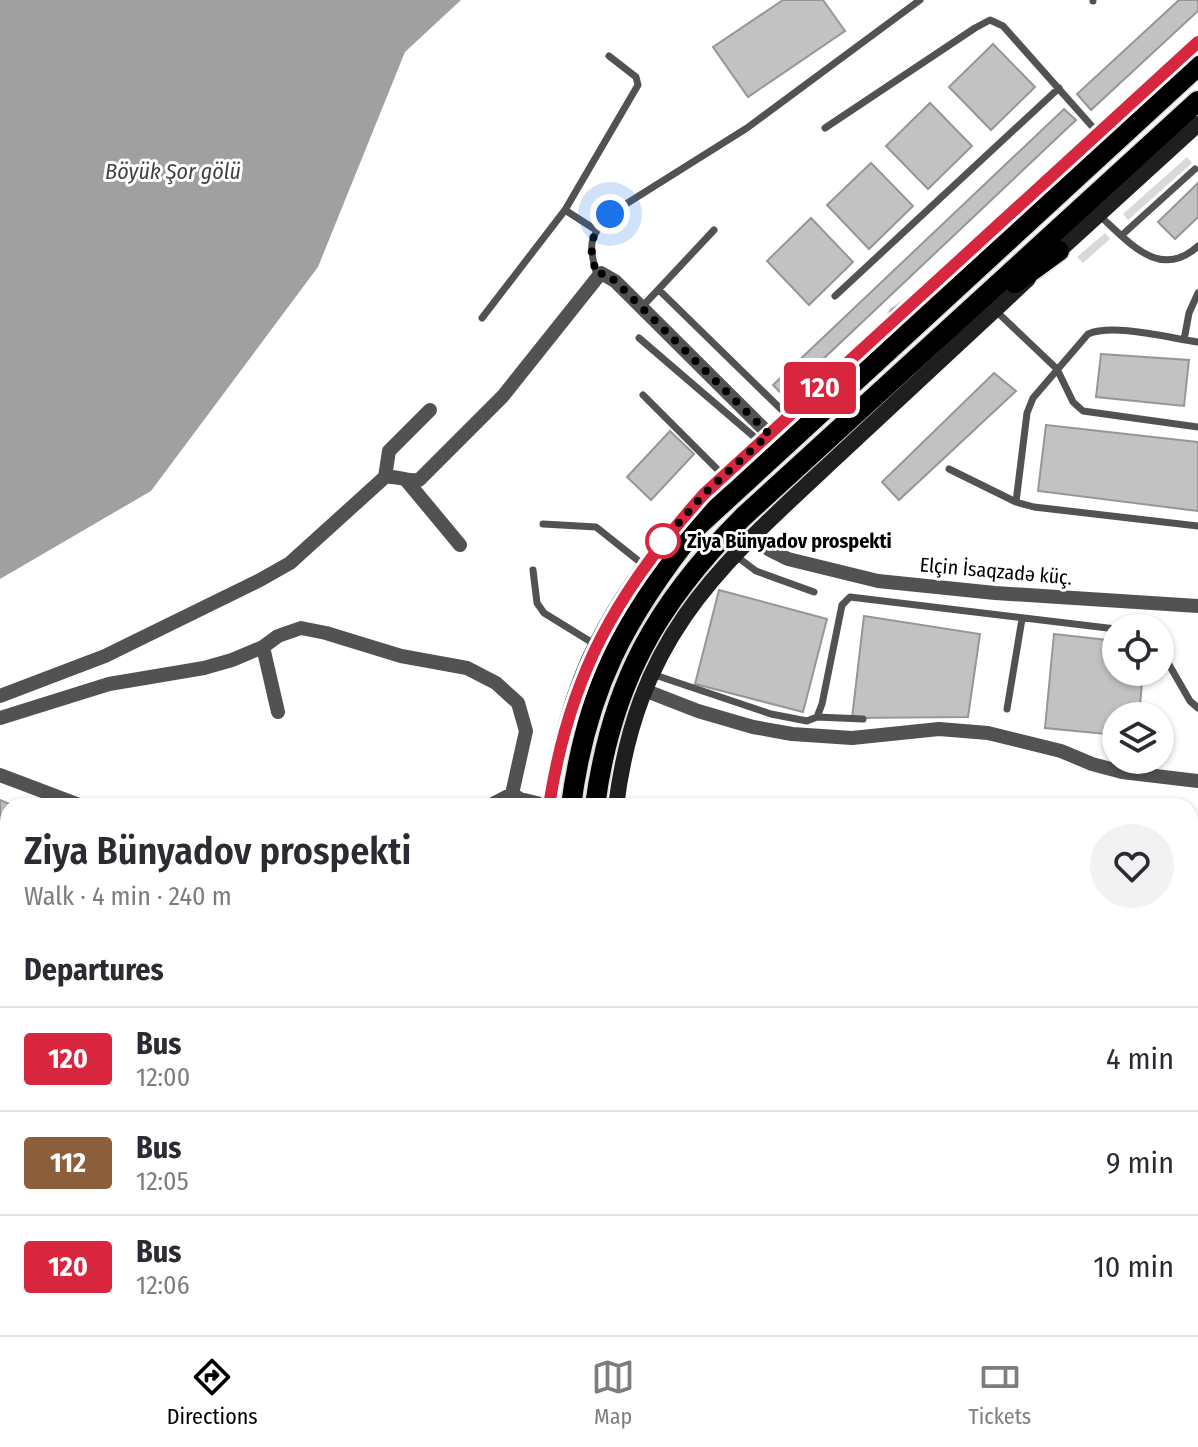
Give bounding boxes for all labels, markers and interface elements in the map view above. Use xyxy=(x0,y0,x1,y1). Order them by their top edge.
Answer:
water label: Böyük Şor gölü xyxy=(105,158,241,185)
your location xyxy=(590,194,630,234)
line badge: 120 xyxy=(774,362,866,414)
text: 120 xyxy=(800,371,840,404)
marker: Ziya Bünyadov prospekti xyxy=(646,524,680,558)
place label: Ziya Bünyadov prospekti xyxy=(687,529,892,553)
street label: Elçin İsaqzadə küç. xyxy=(919,552,1073,590)
map controls xyxy=(1102,614,1174,774)
button: locate xyxy=(1102,614,1174,686)
button: layers xyxy=(1102,702,1174,774)
button: heart xyxy=(1090,824,1174,908)
text: Ziya Bünyadov prospekti xyxy=(24,828,411,874)
text: Walk · 4 min · 240 m xyxy=(24,881,232,912)
text: Departures xyxy=(24,952,164,988)
text: Bus xyxy=(136,1026,181,1062)
text: 4 min xyxy=(1106,1041,1174,1077)
text: 120 xyxy=(48,1042,88,1075)
text: 12:00 xyxy=(136,1062,190,1093)
text: Bus xyxy=(136,1130,181,1166)
text: 9 min xyxy=(1106,1145,1174,1181)
text: 112 xyxy=(50,1146,86,1179)
text: 12:05 xyxy=(136,1166,189,1197)
text: Bus xyxy=(136,1234,181,1270)
text: 10 min xyxy=(1093,1249,1174,1285)
text: 120 xyxy=(48,1250,88,1283)
text: 12:06 xyxy=(136,1270,190,1301)
tab: Directions xyxy=(167,1355,258,1430)
tab: Map xyxy=(591,1355,635,1430)
tab: Tickets xyxy=(969,1355,1031,1430)

